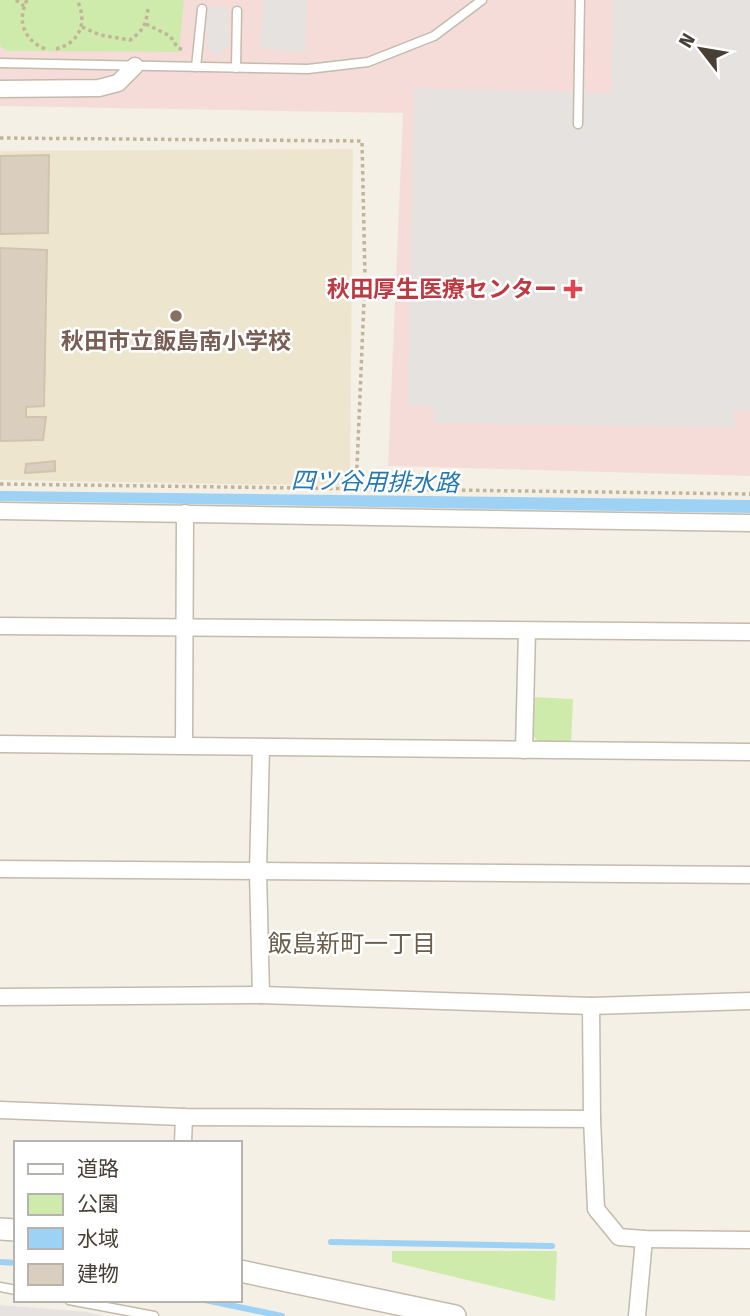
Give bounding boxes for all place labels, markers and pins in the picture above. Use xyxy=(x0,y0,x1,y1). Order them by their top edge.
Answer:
place label: 秋田厚生医療センター xyxy=(327,275,557,303)
marker: 秋田厚生医療センター xyxy=(563,279,583,299)
marker: 秋田市立飯島南小学校 xyxy=(168,308,184,324)
place label: 秋田市立飯島南小学校 xyxy=(61,327,291,355)

